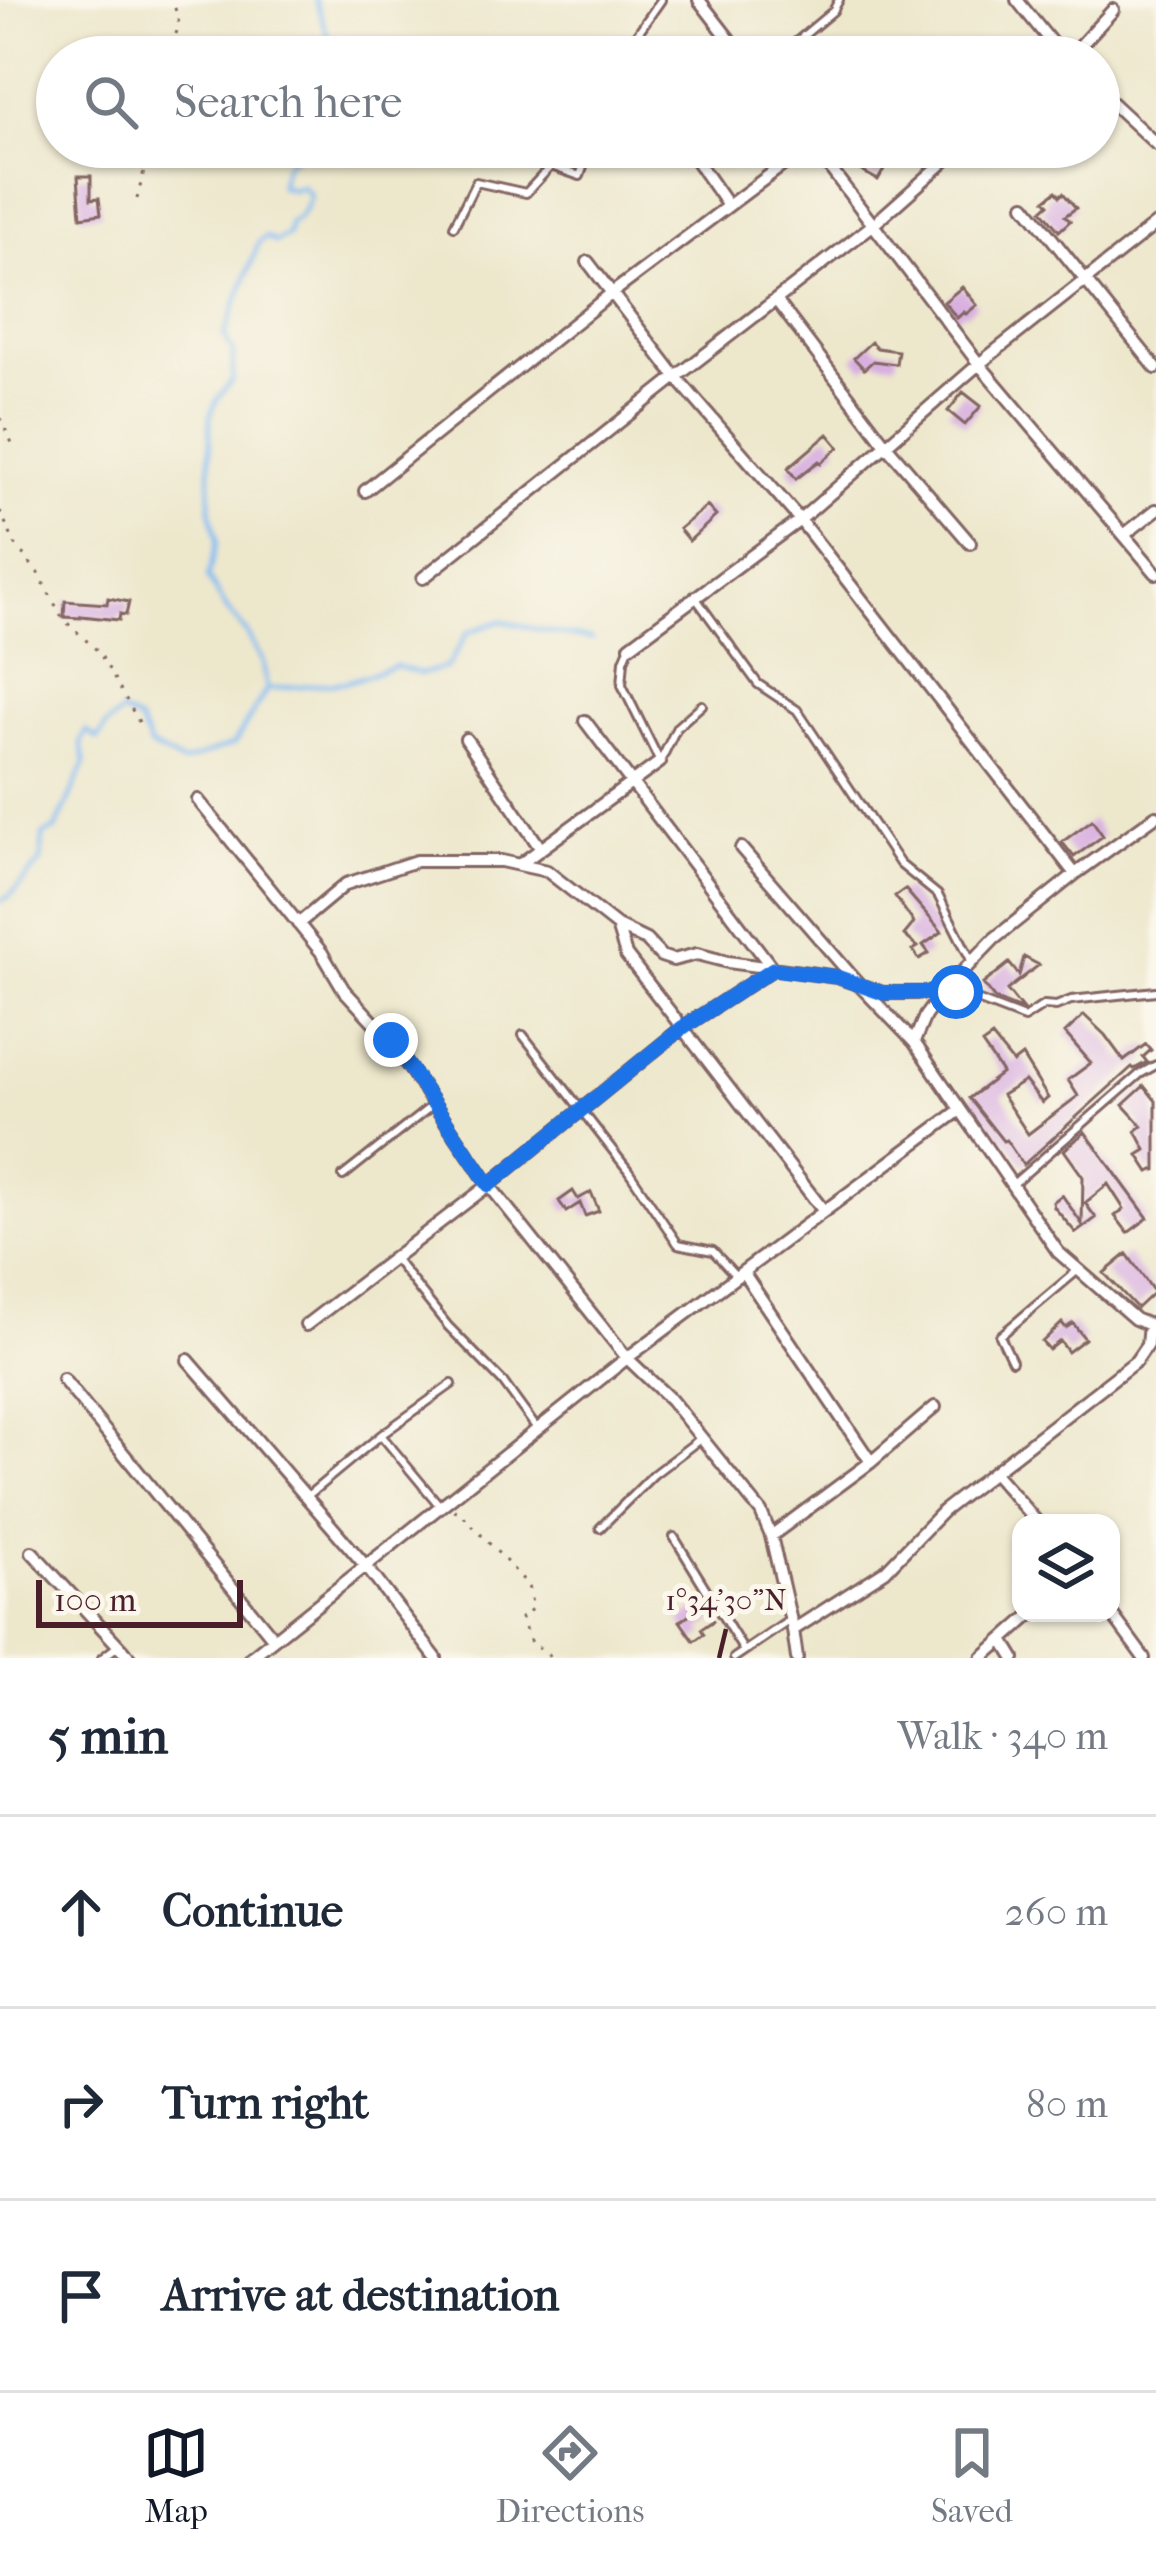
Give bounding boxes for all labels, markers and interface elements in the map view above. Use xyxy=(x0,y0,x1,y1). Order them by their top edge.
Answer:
search box xyxy=(36,36,1120,168)
icon: search xyxy=(78,69,144,135)
text: Search here xyxy=(174,76,402,129)
route start xyxy=(929,965,983,1019)
route end xyxy=(364,1013,418,1067)
map controls xyxy=(1012,1514,1120,1622)
button: layers xyxy=(1012,1514,1120,1622)
scale bar xyxy=(36,1574,243,1627)
text: 100 m xyxy=(54,1581,137,1620)
text: 1°34'30"N xyxy=(665,1583,787,1618)
text: 5 min xyxy=(48,1706,168,1766)
text: Walk · 340 m xyxy=(898,1713,1108,1759)
icon: ahead xyxy=(48,1879,114,1945)
text: Continue xyxy=(162,1885,343,1938)
text: 260 m xyxy=(1005,1889,1108,1935)
icon: right xyxy=(48,2071,114,2137)
text: Turn right xyxy=(162,2077,369,2130)
text: 80 m xyxy=(1026,2081,1108,2127)
icon: arrive xyxy=(48,2263,114,2329)
text: Arrive at destination xyxy=(162,2269,559,2322)
tab: Map xyxy=(143,2420,209,2531)
tab: Directions xyxy=(496,2420,644,2531)
tab: Saved xyxy=(931,2420,1013,2531)

